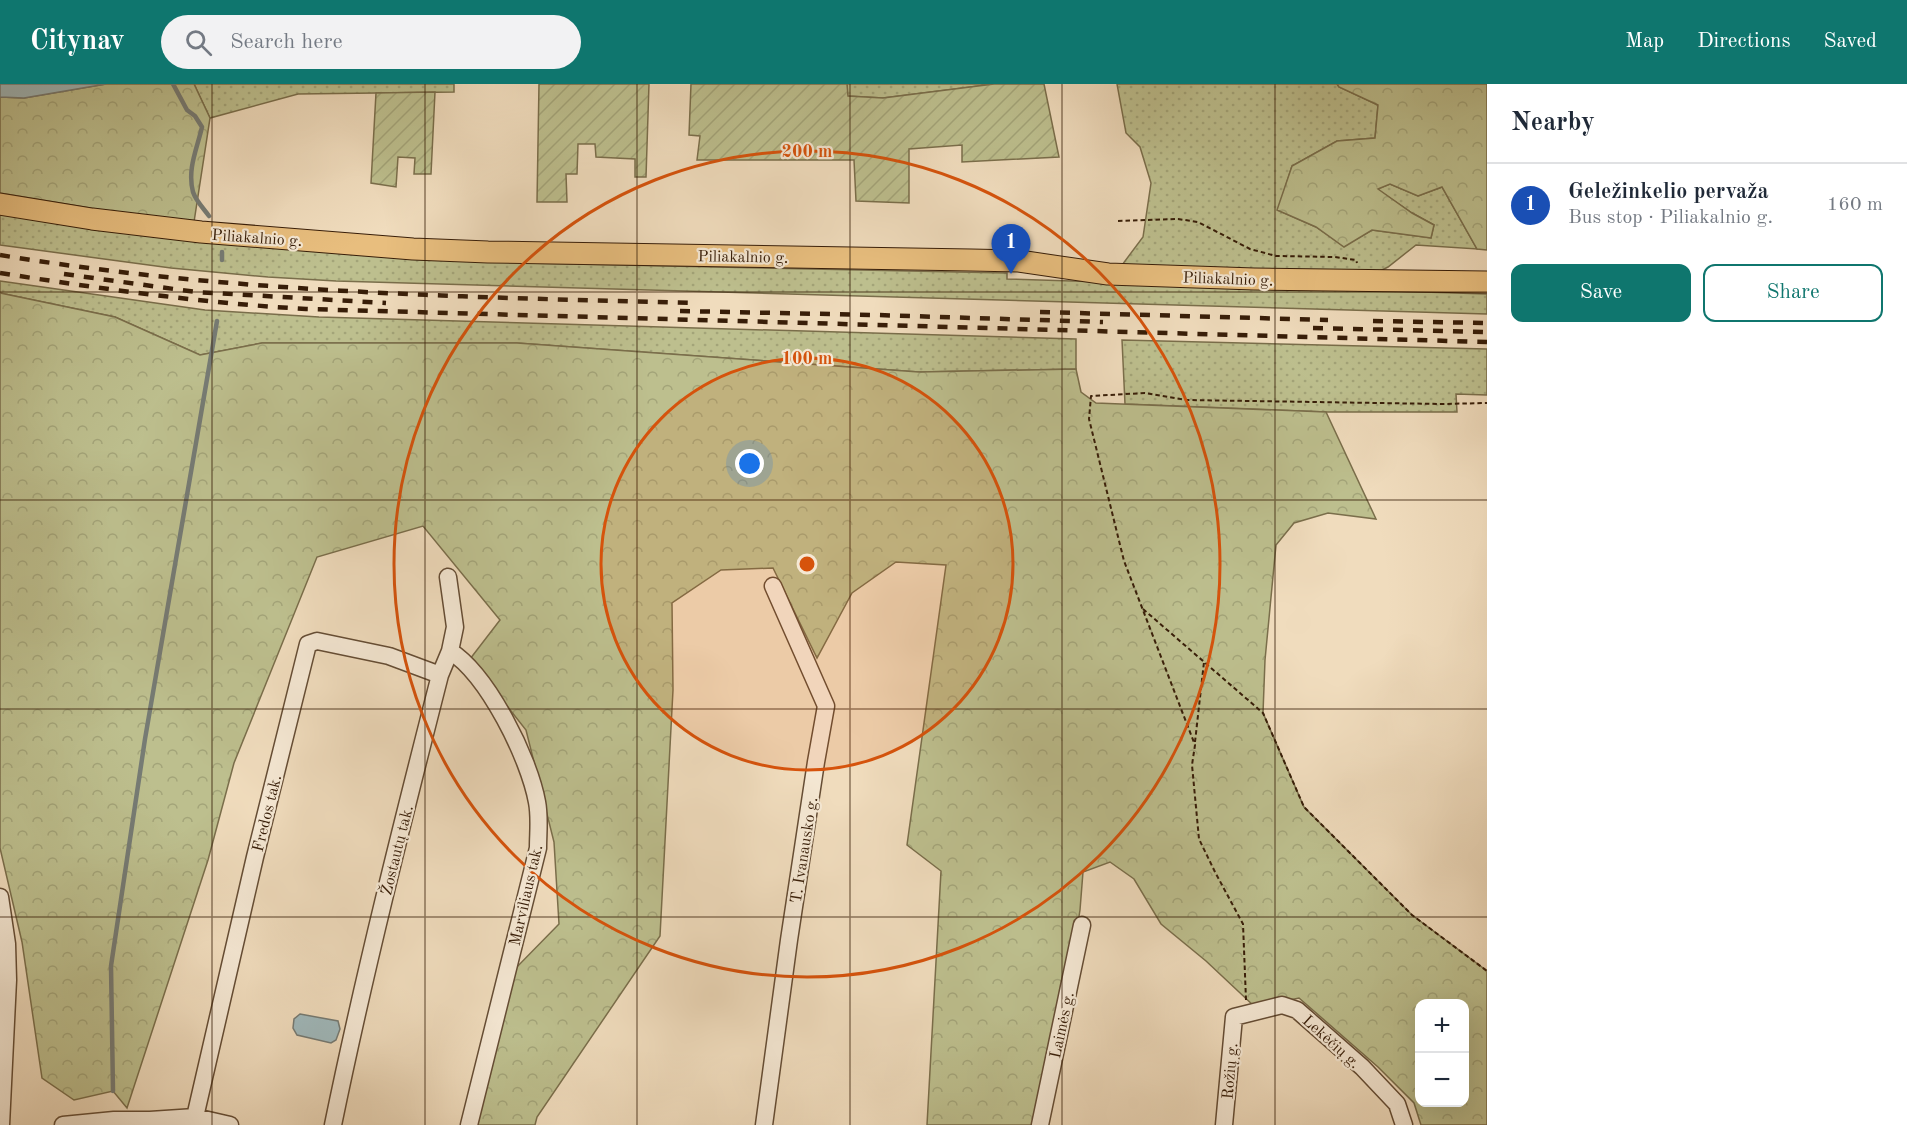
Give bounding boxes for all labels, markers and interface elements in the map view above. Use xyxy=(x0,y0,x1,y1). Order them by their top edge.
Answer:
search box xyxy=(161,15,581,69)
icon: search xyxy=(182,26,215,59)
text: Citynav xyxy=(30,28,125,56)
text: Search here xyxy=(230,31,343,53)
text: Map xyxy=(1625,31,1664,52)
text: Directions xyxy=(1697,31,1791,52)
text: Saved xyxy=(1824,31,1877,52)
text: Nearby xyxy=(1511,110,1595,136)
text: 200 m xyxy=(782,143,832,161)
text: Geležinkelio pervaža xyxy=(1568,181,1769,203)
text: 1 xyxy=(1525,195,1536,215)
text: 160 m xyxy=(1827,195,1883,215)
text: Bus stop · Piliakalnio g. xyxy=(1568,208,1773,228)
pin: 1 xyxy=(992,224,1030,274)
street label: Piliakalnio g. xyxy=(211,228,303,250)
street label: Piliakalnio g. xyxy=(697,249,788,267)
button: Save xyxy=(1511,264,1691,322)
button: Share xyxy=(1703,264,1883,322)
street label: Piliakalnio g. xyxy=(1182,270,1274,290)
text: 100 m xyxy=(782,350,832,368)
your location xyxy=(735,449,764,478)
centre of rings xyxy=(797,554,817,574)
street label: Fredos tak. xyxy=(251,773,285,854)
street label: T. Ivanausko g. xyxy=(789,796,821,905)
street label: Žostautų tak. xyxy=(375,803,417,897)
street label: Marviliaus tak. xyxy=(508,843,546,948)
street label: Laimės g. xyxy=(1048,991,1078,1060)
map controls xyxy=(1415,999,1469,1107)
button: + xyxy=(1415,999,1469,1053)
street label: Lekėčių g. xyxy=(1299,1013,1362,1072)
street label: Rožių g. xyxy=(1221,1042,1241,1100)
button: − xyxy=(1415,1053,1469,1107)

